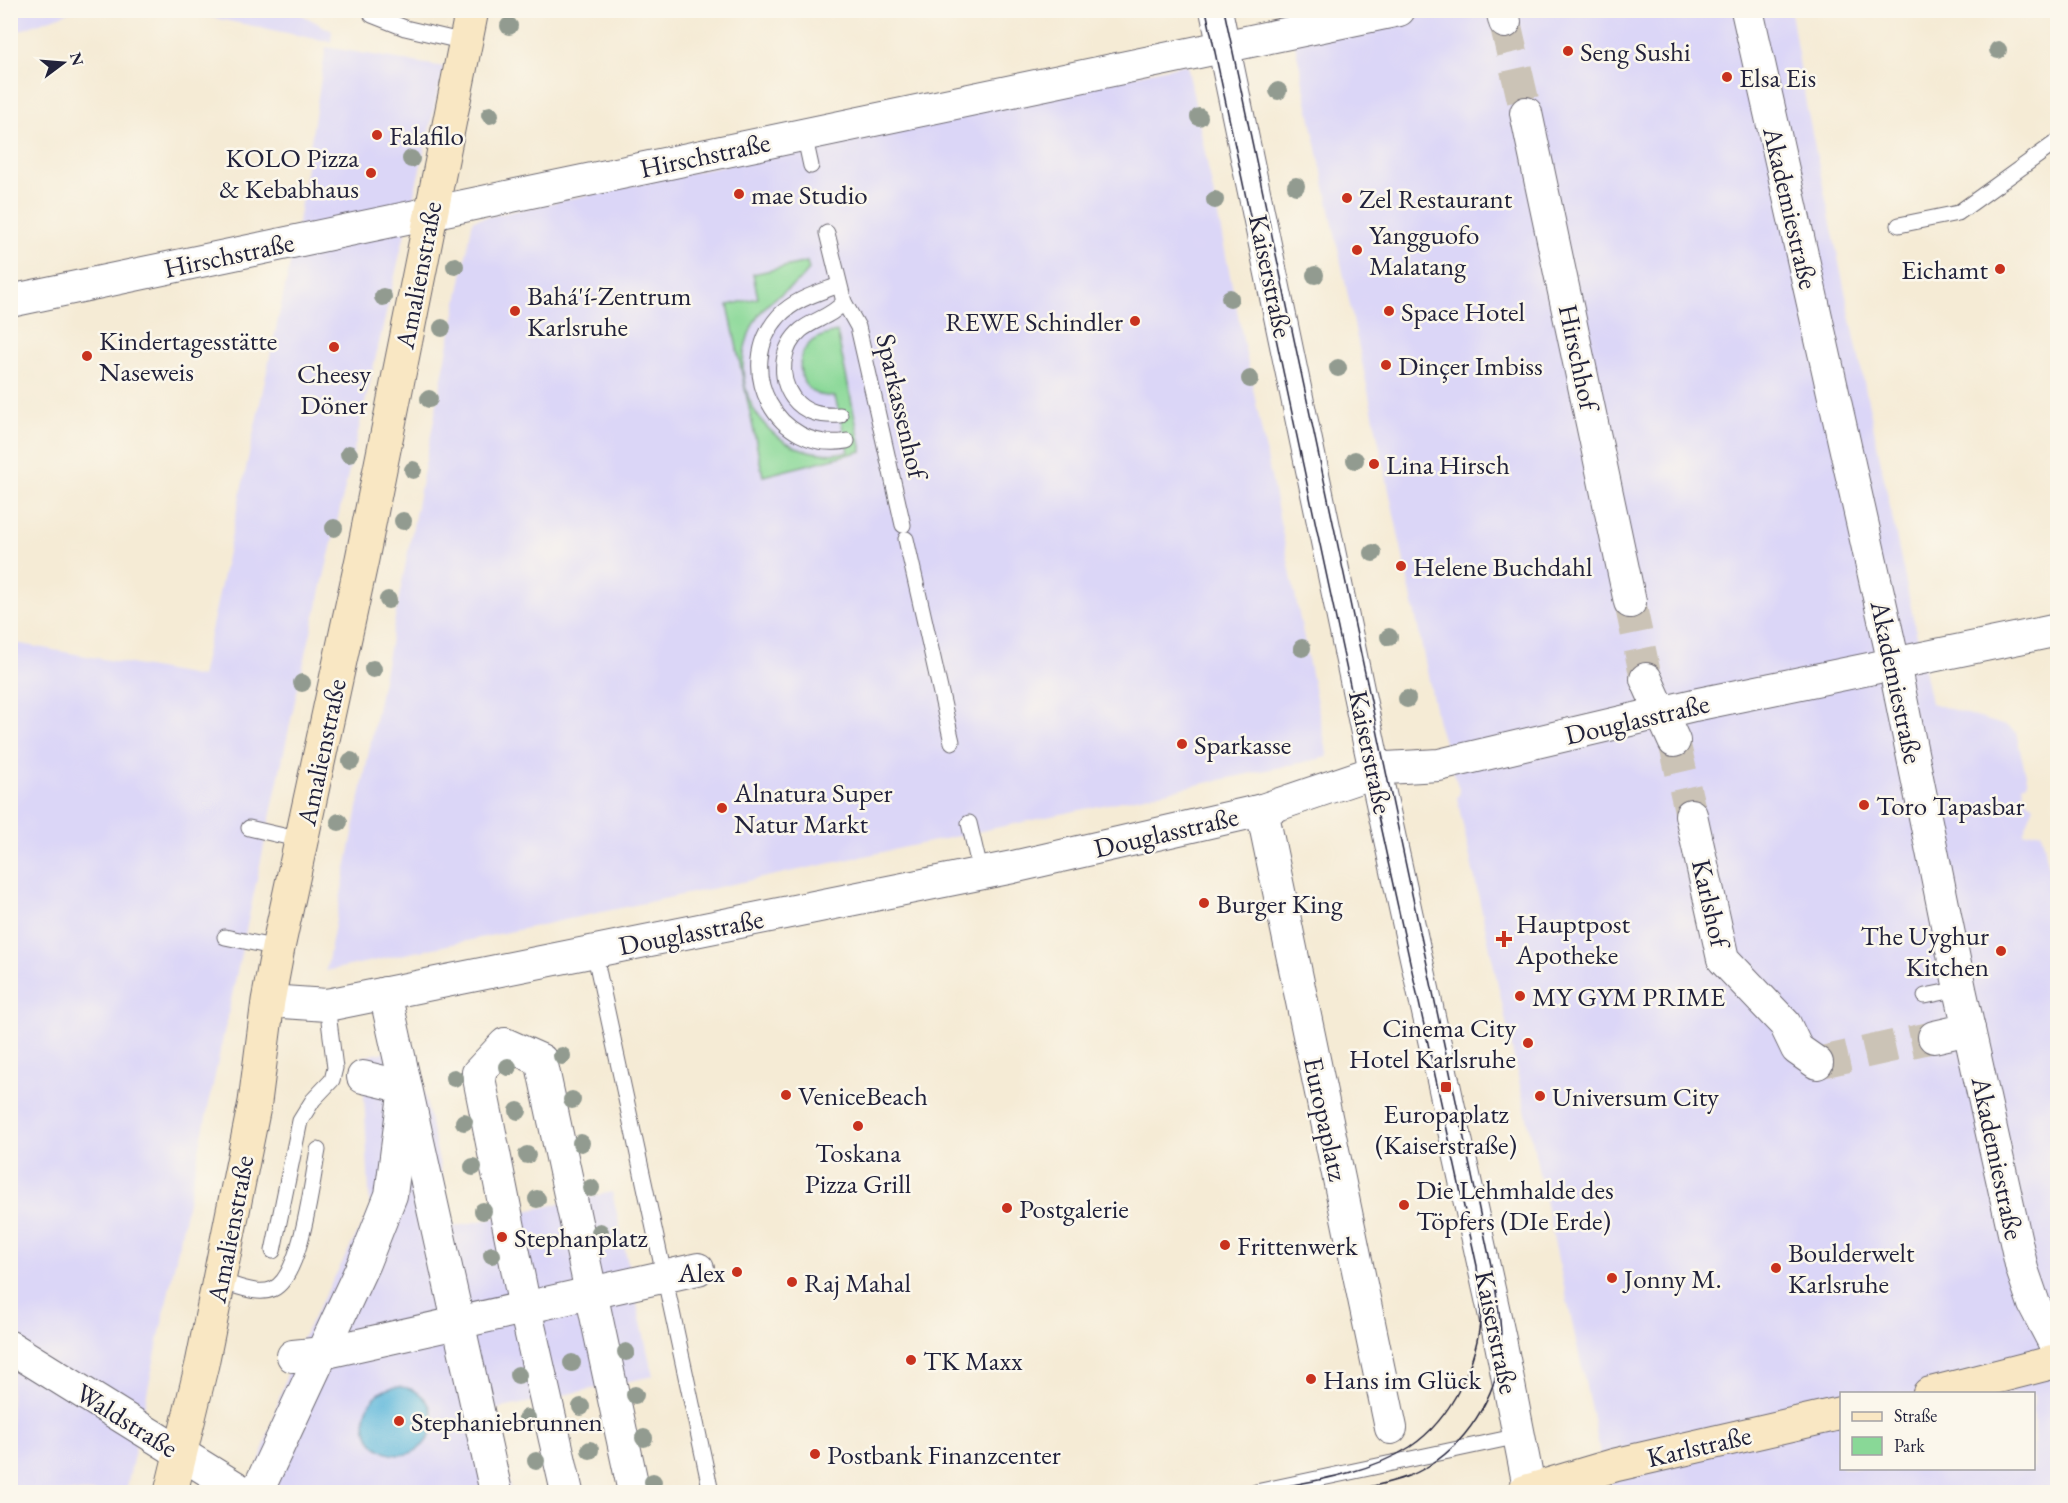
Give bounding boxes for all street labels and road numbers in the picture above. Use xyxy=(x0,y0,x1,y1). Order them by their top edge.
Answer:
street label: Akademiestraße xyxy=(1755,122,1827,293)
street label: Hirschstraße xyxy=(637,124,773,186)
street label: Amalienstraße xyxy=(386,198,449,353)
street label: Kaiserstraße xyxy=(1241,211,1301,341)
street label: Hirschstraße xyxy=(161,224,297,286)
street label: Hirschhof xyxy=(1551,301,1608,416)
street label: Sparkassenhof xyxy=(868,330,936,485)
street label: Akademiestraße xyxy=(1862,596,1931,767)
street label: Amalienstraße xyxy=(288,675,354,830)
street label: Douglasstraße xyxy=(1562,685,1712,753)
street label: Kaiserstraße xyxy=(1341,687,1401,817)
street label: Douglasstraße xyxy=(1091,798,1241,866)
street label: Karlshof xyxy=(1684,856,1739,954)
street label: Douglasstraße xyxy=(616,901,766,963)
street label: Europaplatz xyxy=(1296,1054,1356,1185)
street label: Akademiestraße xyxy=(1963,1072,2032,1243)
street label: Amalienstraße xyxy=(198,1152,261,1307)
street label: Kaiserstraße xyxy=(1467,1267,1527,1397)
street label: Waldstraße xyxy=(69,1375,185,1465)
street label: Karlstraße xyxy=(1644,1417,1754,1475)

